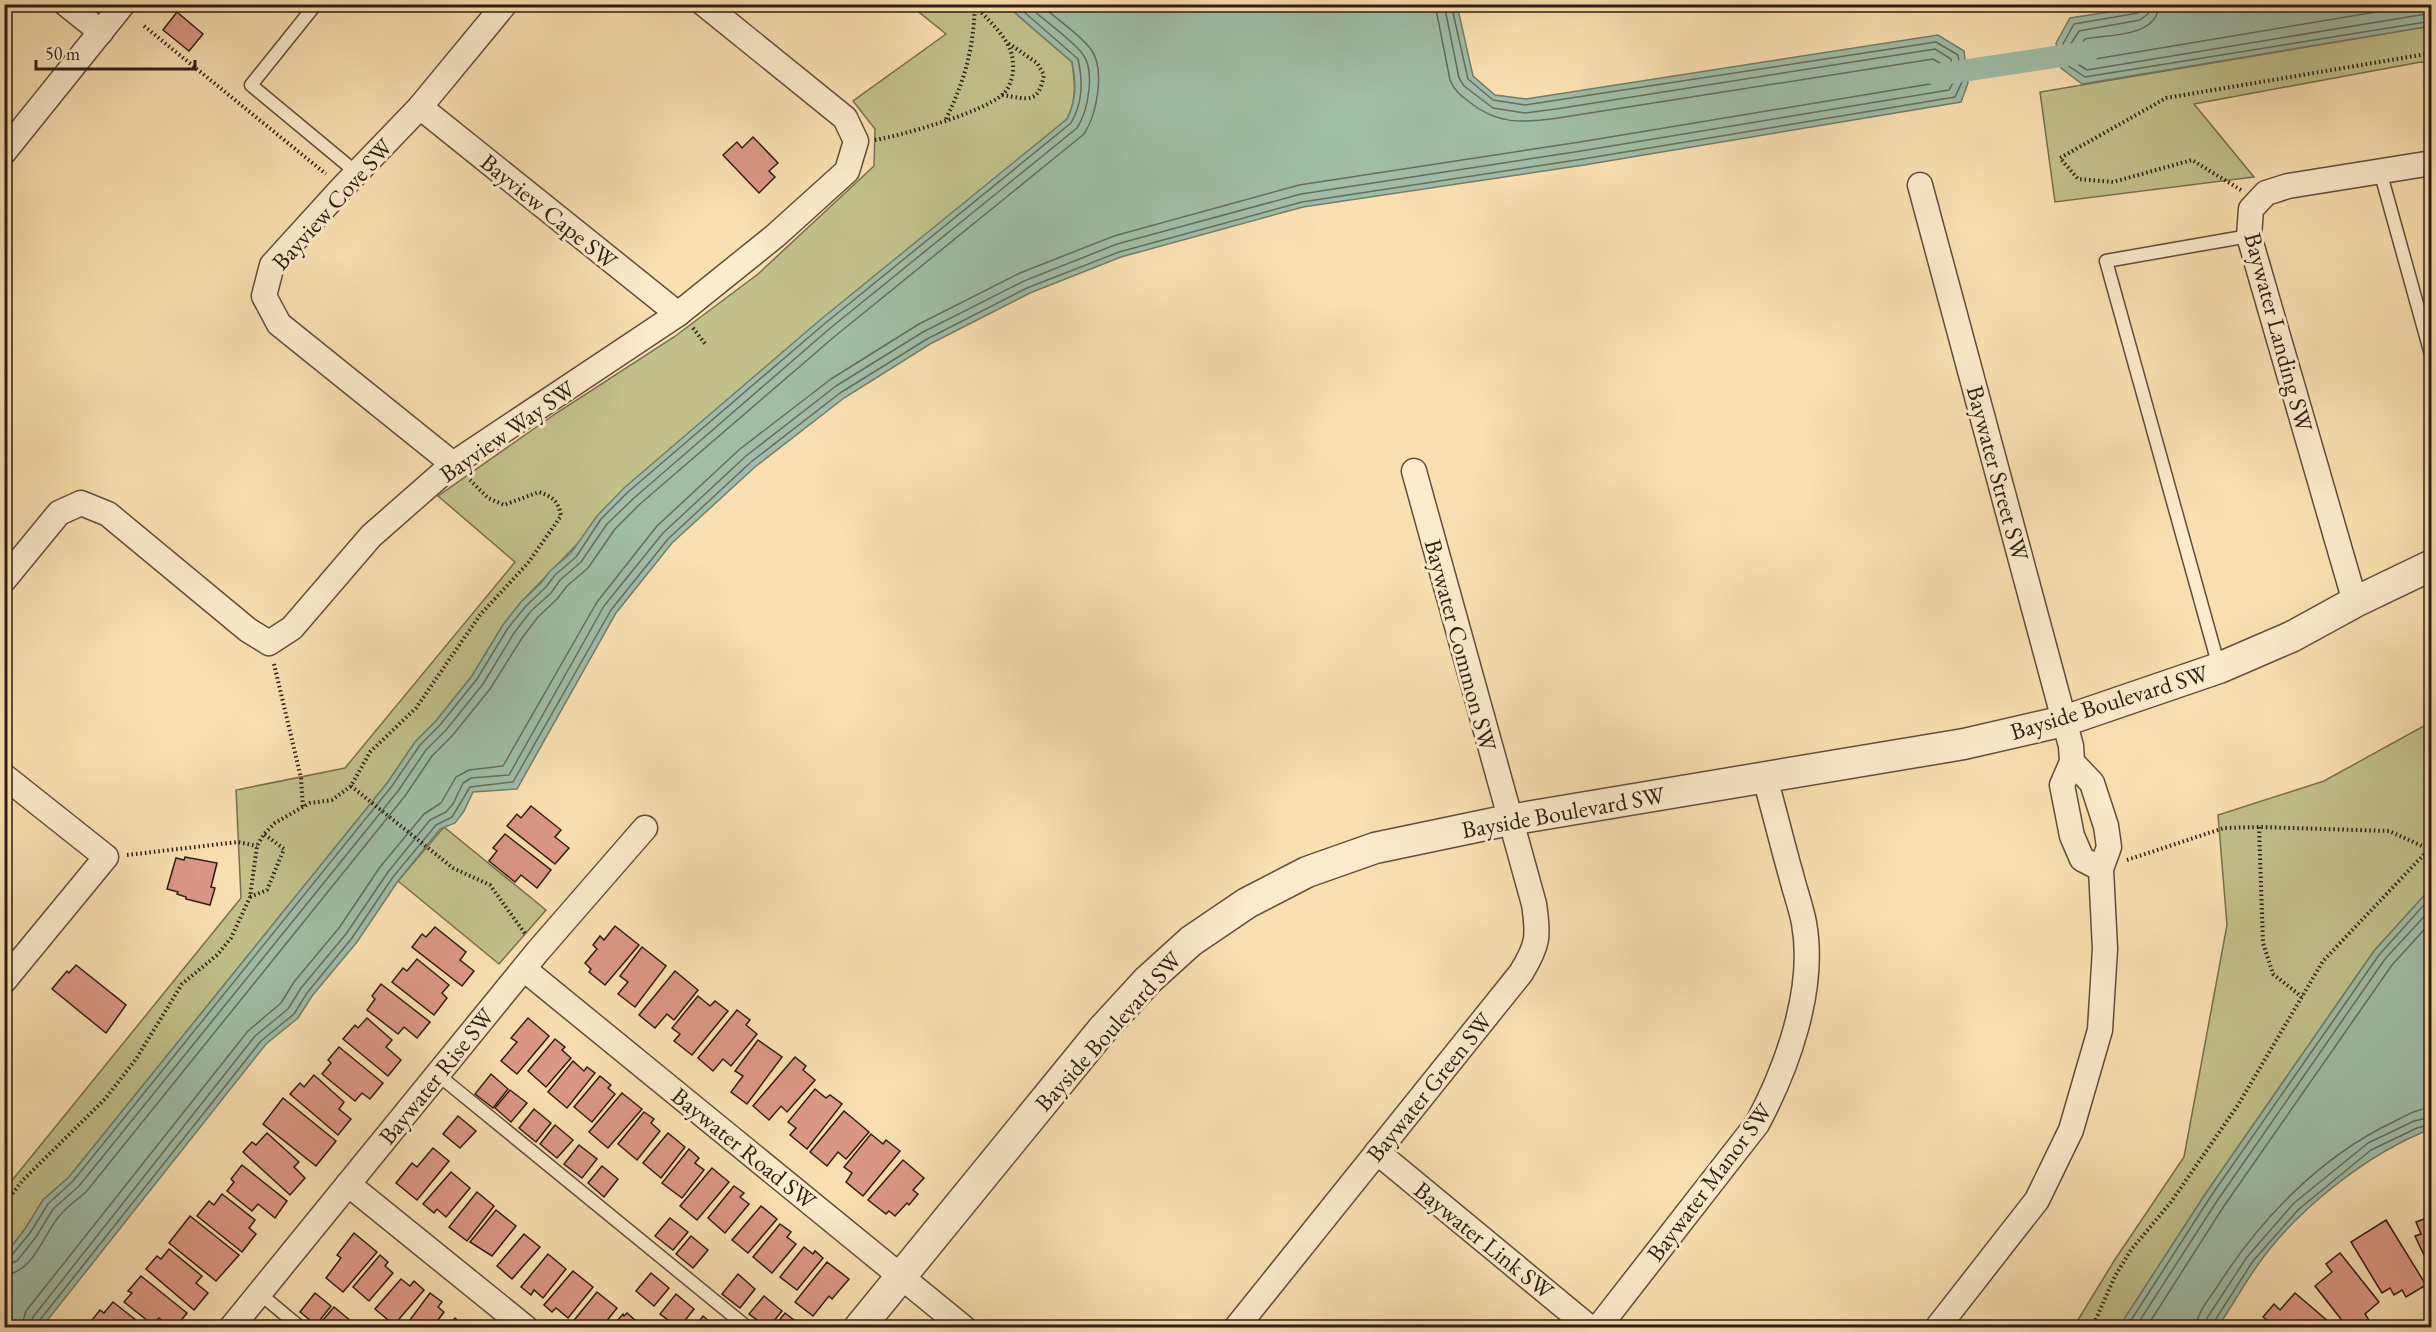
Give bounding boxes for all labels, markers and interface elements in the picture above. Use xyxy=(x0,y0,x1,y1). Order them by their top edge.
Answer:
scale bar xyxy=(36,33,195,71)
text: 50 m xyxy=(45,42,80,65)
street label: Bayview Cove SW xyxy=(265,131,400,276)
street label: Bayview Cape SW xyxy=(474,146,625,276)
street label: Baywater Landing SW xyxy=(2238,229,2321,436)
street label: Bayview Way SW xyxy=(433,372,582,489)
street label: Baywater Street SW xyxy=(1960,382,2037,565)
street label: Baywater Common SW xyxy=(1418,536,1504,755)
street label: Bayside Boulevard SW xyxy=(2006,657,2213,747)
street label: Bayside Boulevard SW xyxy=(1459,779,1668,845)
street label: Bayside Boulevard SW xyxy=(1028,944,1189,1118)
street label: Baywater Rise SW xyxy=(371,1000,501,1151)
street label: Baywater Green SW xyxy=(1359,1005,1500,1168)
street label: Baywater Road SW xyxy=(665,1080,824,1217)
street label: Baywater Manor SW xyxy=(1639,1096,1779,1267)
street label: Baywater Link SW xyxy=(1408,1174,1561,1307)

